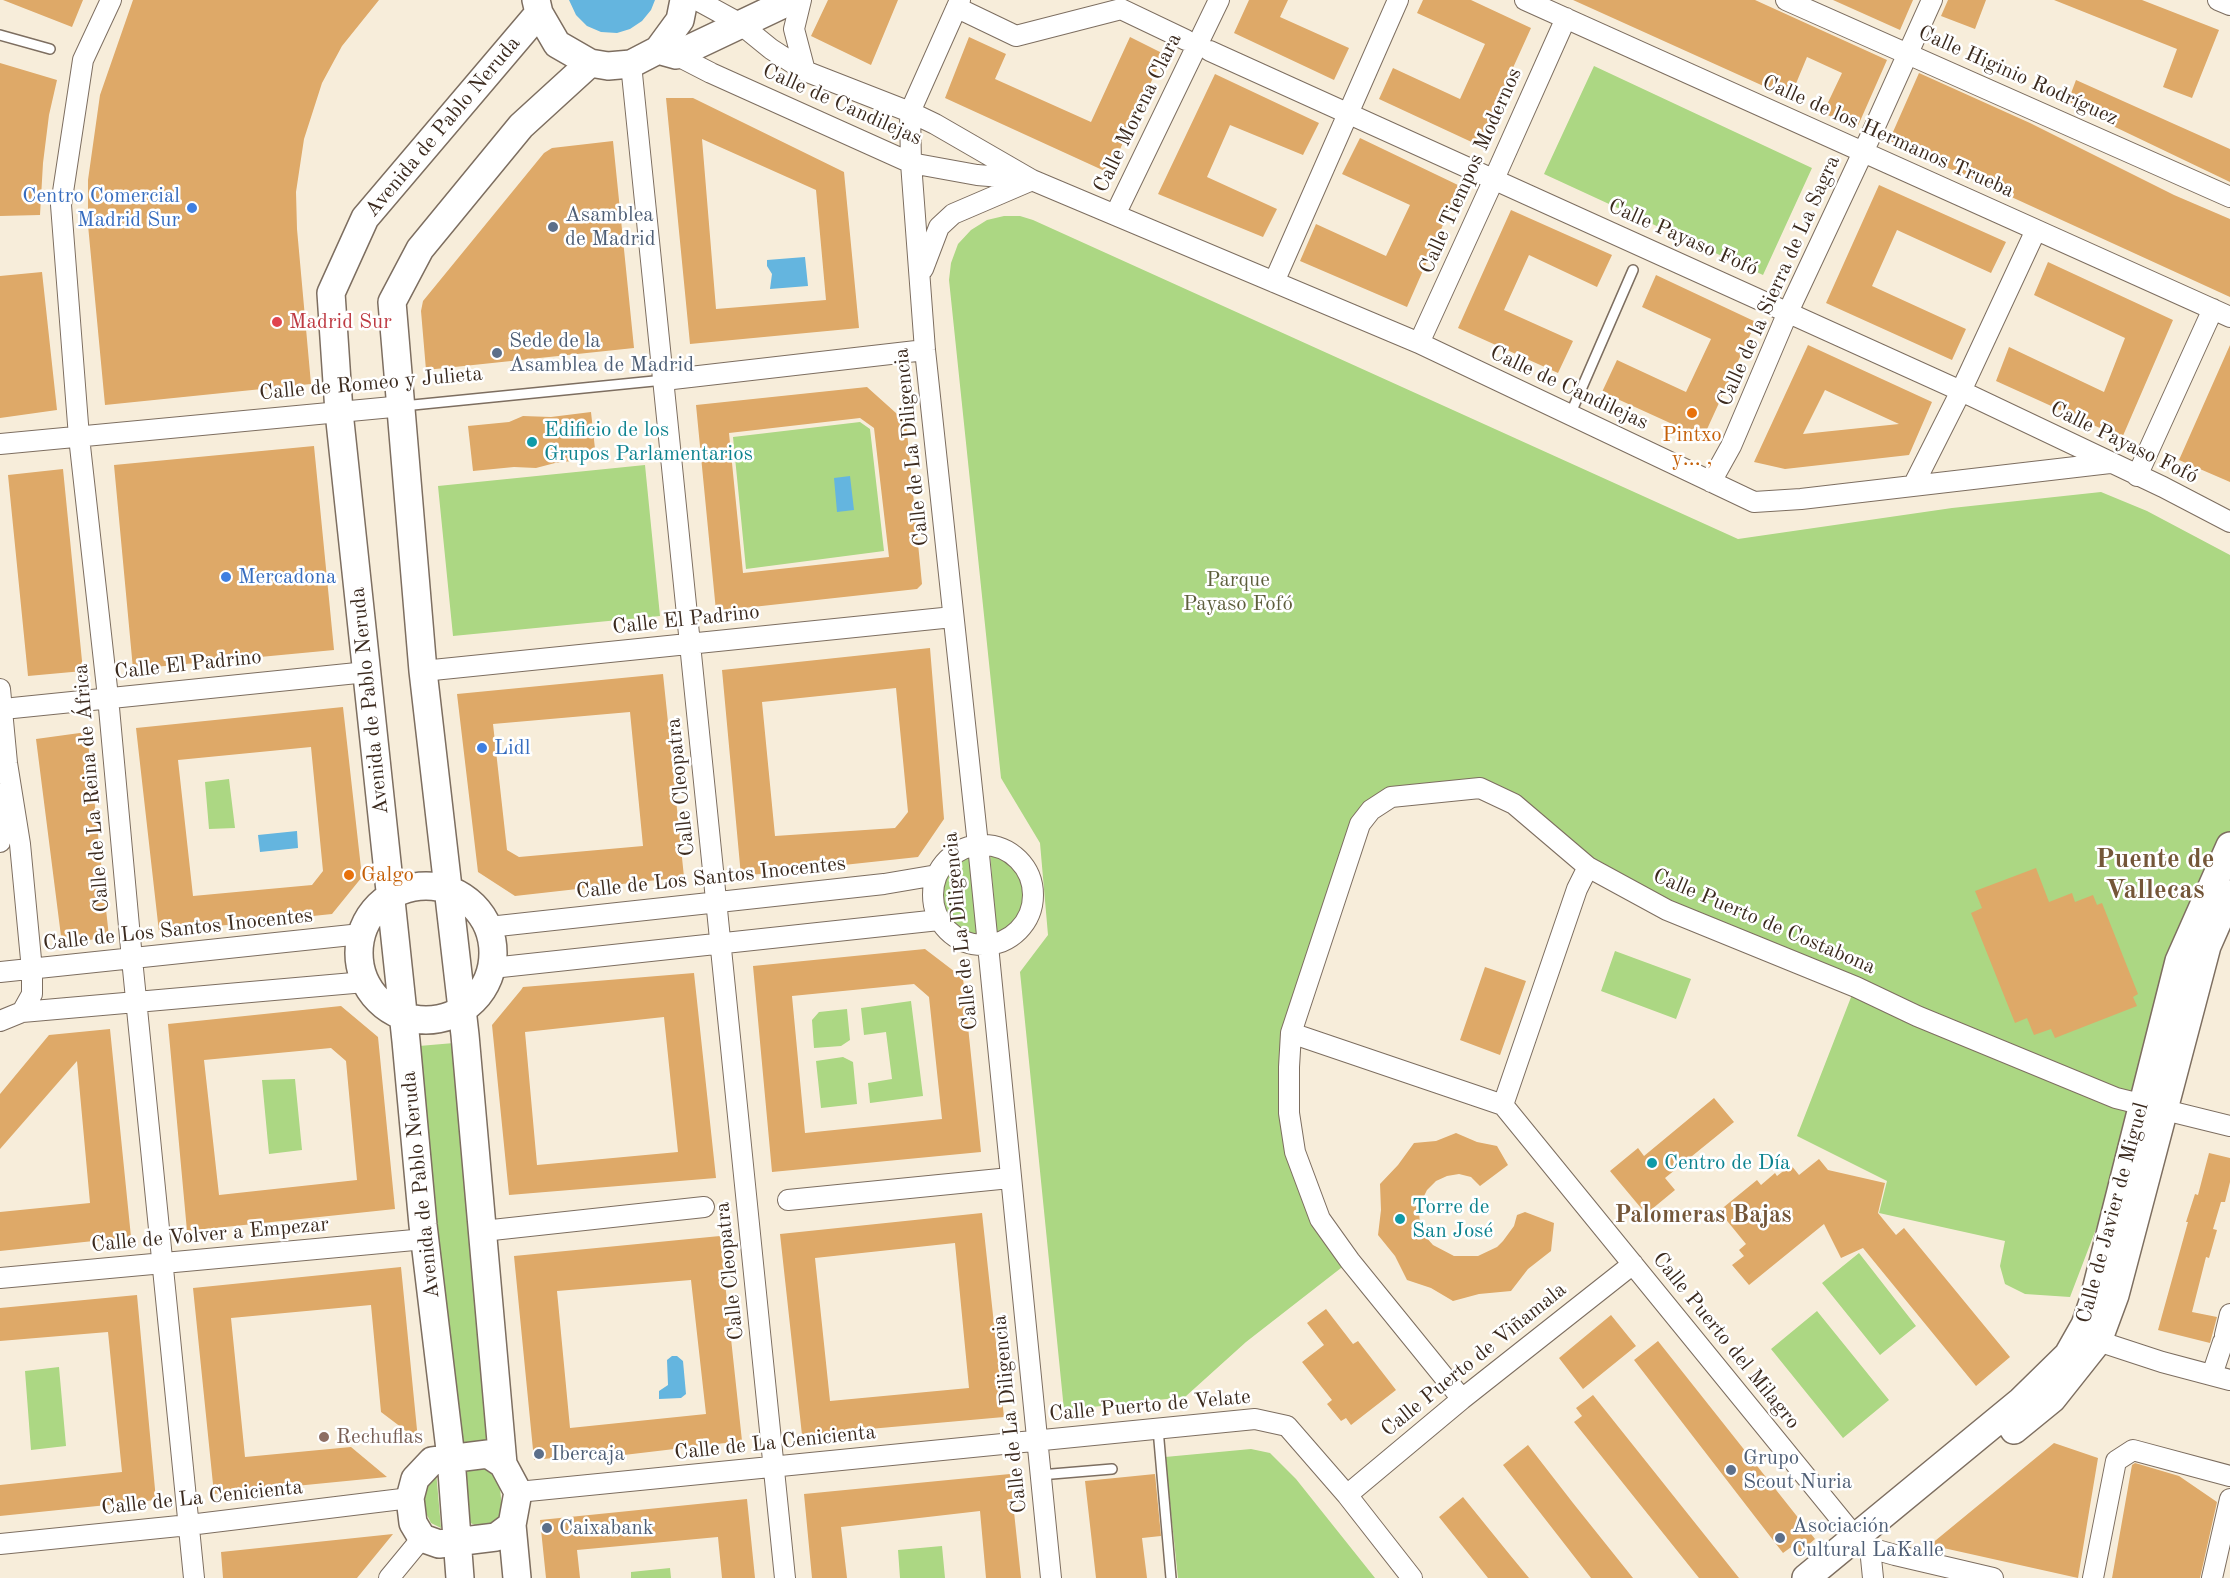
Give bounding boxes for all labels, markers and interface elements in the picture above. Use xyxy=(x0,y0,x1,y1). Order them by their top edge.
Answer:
street label: Calle Higinio Rodríguez xyxy=(1914,21,2122,131)
street label: Calle Morena Clara xyxy=(1088,29,1188,197)
street label: Avenida de Pablo Neruda xyxy=(360,31,526,223)
street label: Calle de Candilejas xyxy=(758,59,926,151)
street label: Calle Tiempos Modernos xyxy=(1414,64,1528,278)
street label: Calle de los Hermanos Trueba xyxy=(1758,70,2018,204)
street label: Calle de la Sierra de La Sagra xyxy=(1712,152,1846,410)
place label: Centro Comercial Madrid Sur xyxy=(22,183,180,233)
street label: Calle Payaso Fofó xyxy=(1604,194,1762,282)
marker: Centro Comercial Madrid Sur xyxy=(185,201,199,215)
place label: Asamblea de Madrid xyxy=(565,202,656,252)
marker: Asamblea de Madrid xyxy=(546,220,560,234)
place label: Madrid Sur xyxy=(289,309,392,335)
marker: Madrid Sur xyxy=(270,315,284,329)
place label: Sede de la Asamblea de Madrid xyxy=(509,328,694,378)
street label: Calle de Candilejas xyxy=(1486,340,1652,436)
marker: Sede de la Asamblea de Madrid xyxy=(490,346,504,360)
street label: Calle de La Diligencia xyxy=(889,347,935,547)
street label: Calle de Romeo y Julieta xyxy=(258,362,484,406)
street label: Calle Payaso Fofó xyxy=(2046,396,2202,490)
marker: Pintxo y... , xyxy=(1685,406,1699,420)
place label: Edificio de los Grupos Parlamentarios xyxy=(544,417,753,467)
place label: Pintxo y... , xyxy=(1662,422,1722,472)
marker: Edificio de los Grupos Parlamentarios xyxy=(525,435,539,449)
place label: Mercadona xyxy=(238,564,336,590)
park label: Parque Payaso Fofó xyxy=(1183,567,1293,617)
marker: Mercadona xyxy=(219,570,233,584)
street label: Avenida de Pablo Neruda xyxy=(346,586,394,816)
street label: Calle El Padrino xyxy=(611,600,761,640)
street label: Calle El Padrino xyxy=(113,645,263,685)
street label: Calle de La Reina de África xyxy=(69,663,115,913)
street label: Calle Cleopatra xyxy=(661,717,701,857)
place label: Lidl xyxy=(494,735,530,761)
marker: Lidl xyxy=(475,741,489,755)
street label: Calle de La Diligencia xyxy=(938,831,984,1031)
district label: Puente de Vallecas xyxy=(2096,844,2214,907)
street label: Calle de Los Santos Inocentes xyxy=(575,851,847,905)
place label: Galgo xyxy=(361,862,414,888)
street label: Calle Puerto de Costabona xyxy=(1649,864,1879,980)
marker: Galgo xyxy=(342,868,356,882)
street label: Calle de Los Santos Inocentes xyxy=(42,903,314,957)
street label: Avenida de Pablo Neruda xyxy=(397,1070,445,1300)
street label: Calle de Javier de Miguel xyxy=(2071,1100,2155,1326)
place label: Centro de Día xyxy=(1664,1150,1790,1176)
marker: Centro de Día xyxy=(1645,1156,1659,1170)
place label: Torre de San José xyxy=(1412,1194,1493,1244)
street label: Calle Cleopatra xyxy=(710,1201,750,1341)
district label: Palomeras Bajas xyxy=(1614,1202,1792,1230)
street label: Calle de Volver a Empezar xyxy=(90,1212,330,1258)
marker: Torre de San José xyxy=(1393,1212,1407,1226)
street label: Calle Puerto del Milagro xyxy=(1647,1247,1805,1435)
street label: Calle Puerto de Viñamala xyxy=(1376,1278,1572,1442)
street label: Calle de La Diligencia xyxy=(987,1314,1033,1514)
street label: Calle Puerto de Velate xyxy=(1048,1385,1252,1427)
street label: Calle de La Cenicienta xyxy=(673,1420,877,1466)
place label: Rechuflas xyxy=(336,1424,423,1450)
marker: Rechuflas xyxy=(317,1430,331,1444)
place label: Ibercaja xyxy=(551,1441,625,1467)
place label: Grupo Scout Nuria xyxy=(1743,1445,1852,1495)
marker: Ibercaja xyxy=(532,1447,546,1461)
marker: Grupo Scout Nuria xyxy=(1724,1463,1738,1477)
street label: Calle de La Cenicienta xyxy=(100,1475,304,1521)
place label: Asociación Cultural LaKalle xyxy=(1792,1513,1944,1563)
place label: Caixabank xyxy=(559,1515,654,1541)
marker: Caixabank xyxy=(540,1521,554,1535)
marker: Asociación Cultural LaKalle xyxy=(1773,1531,1787,1545)

